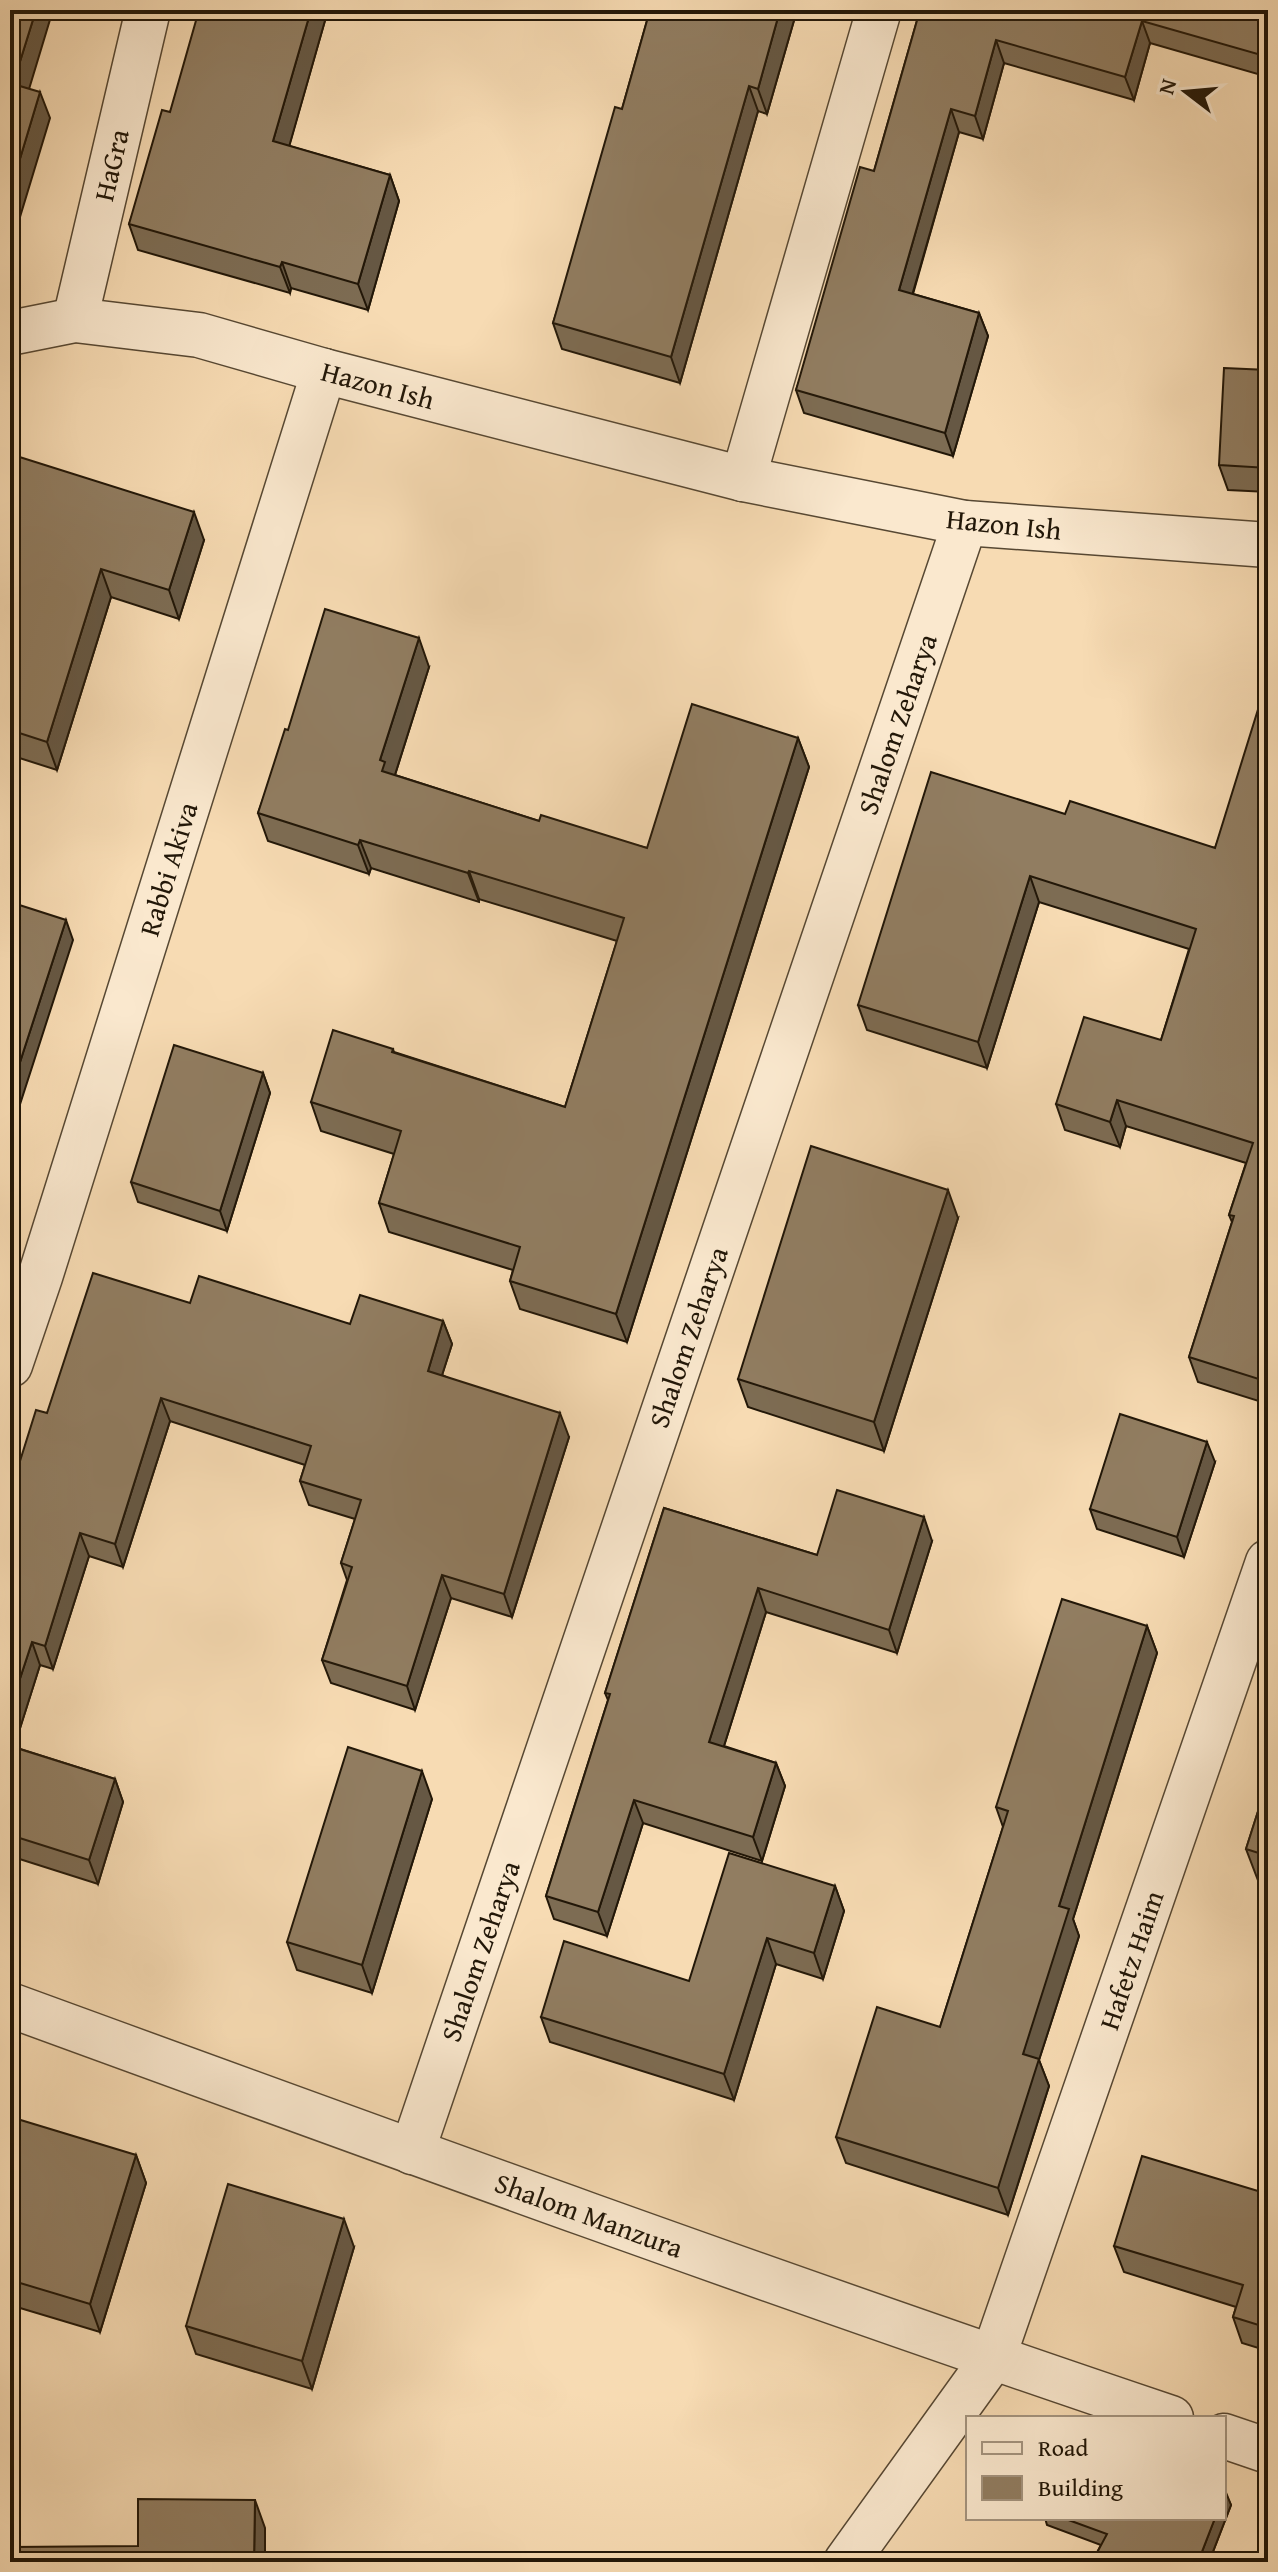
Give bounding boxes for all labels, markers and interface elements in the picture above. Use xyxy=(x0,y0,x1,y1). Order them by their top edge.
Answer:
north arrow xyxy=(1146,52,1226,132)
text: N xyxy=(1149,75,1184,98)
street label: HaGra xyxy=(82,124,139,205)
street label: Hazon Ish xyxy=(317,350,440,419)
street label: Hazon Ish xyxy=(944,497,1064,550)
street label: Shalom Zeharya xyxy=(846,627,947,820)
street label: Rabbi Akiva xyxy=(128,796,208,941)
street label: Shalom Zeharya xyxy=(637,1240,738,1433)
street label: Shalom Zeharya xyxy=(429,1854,530,2047)
street label: Hafetz Haim xyxy=(1088,1885,1174,2035)
street label: Shalom Manzura xyxy=(489,2161,690,2268)
legend xyxy=(966,2416,1226,2520)
text: Road xyxy=(1038,2430,1088,2465)
text: Building xyxy=(1038,2470,1123,2505)

